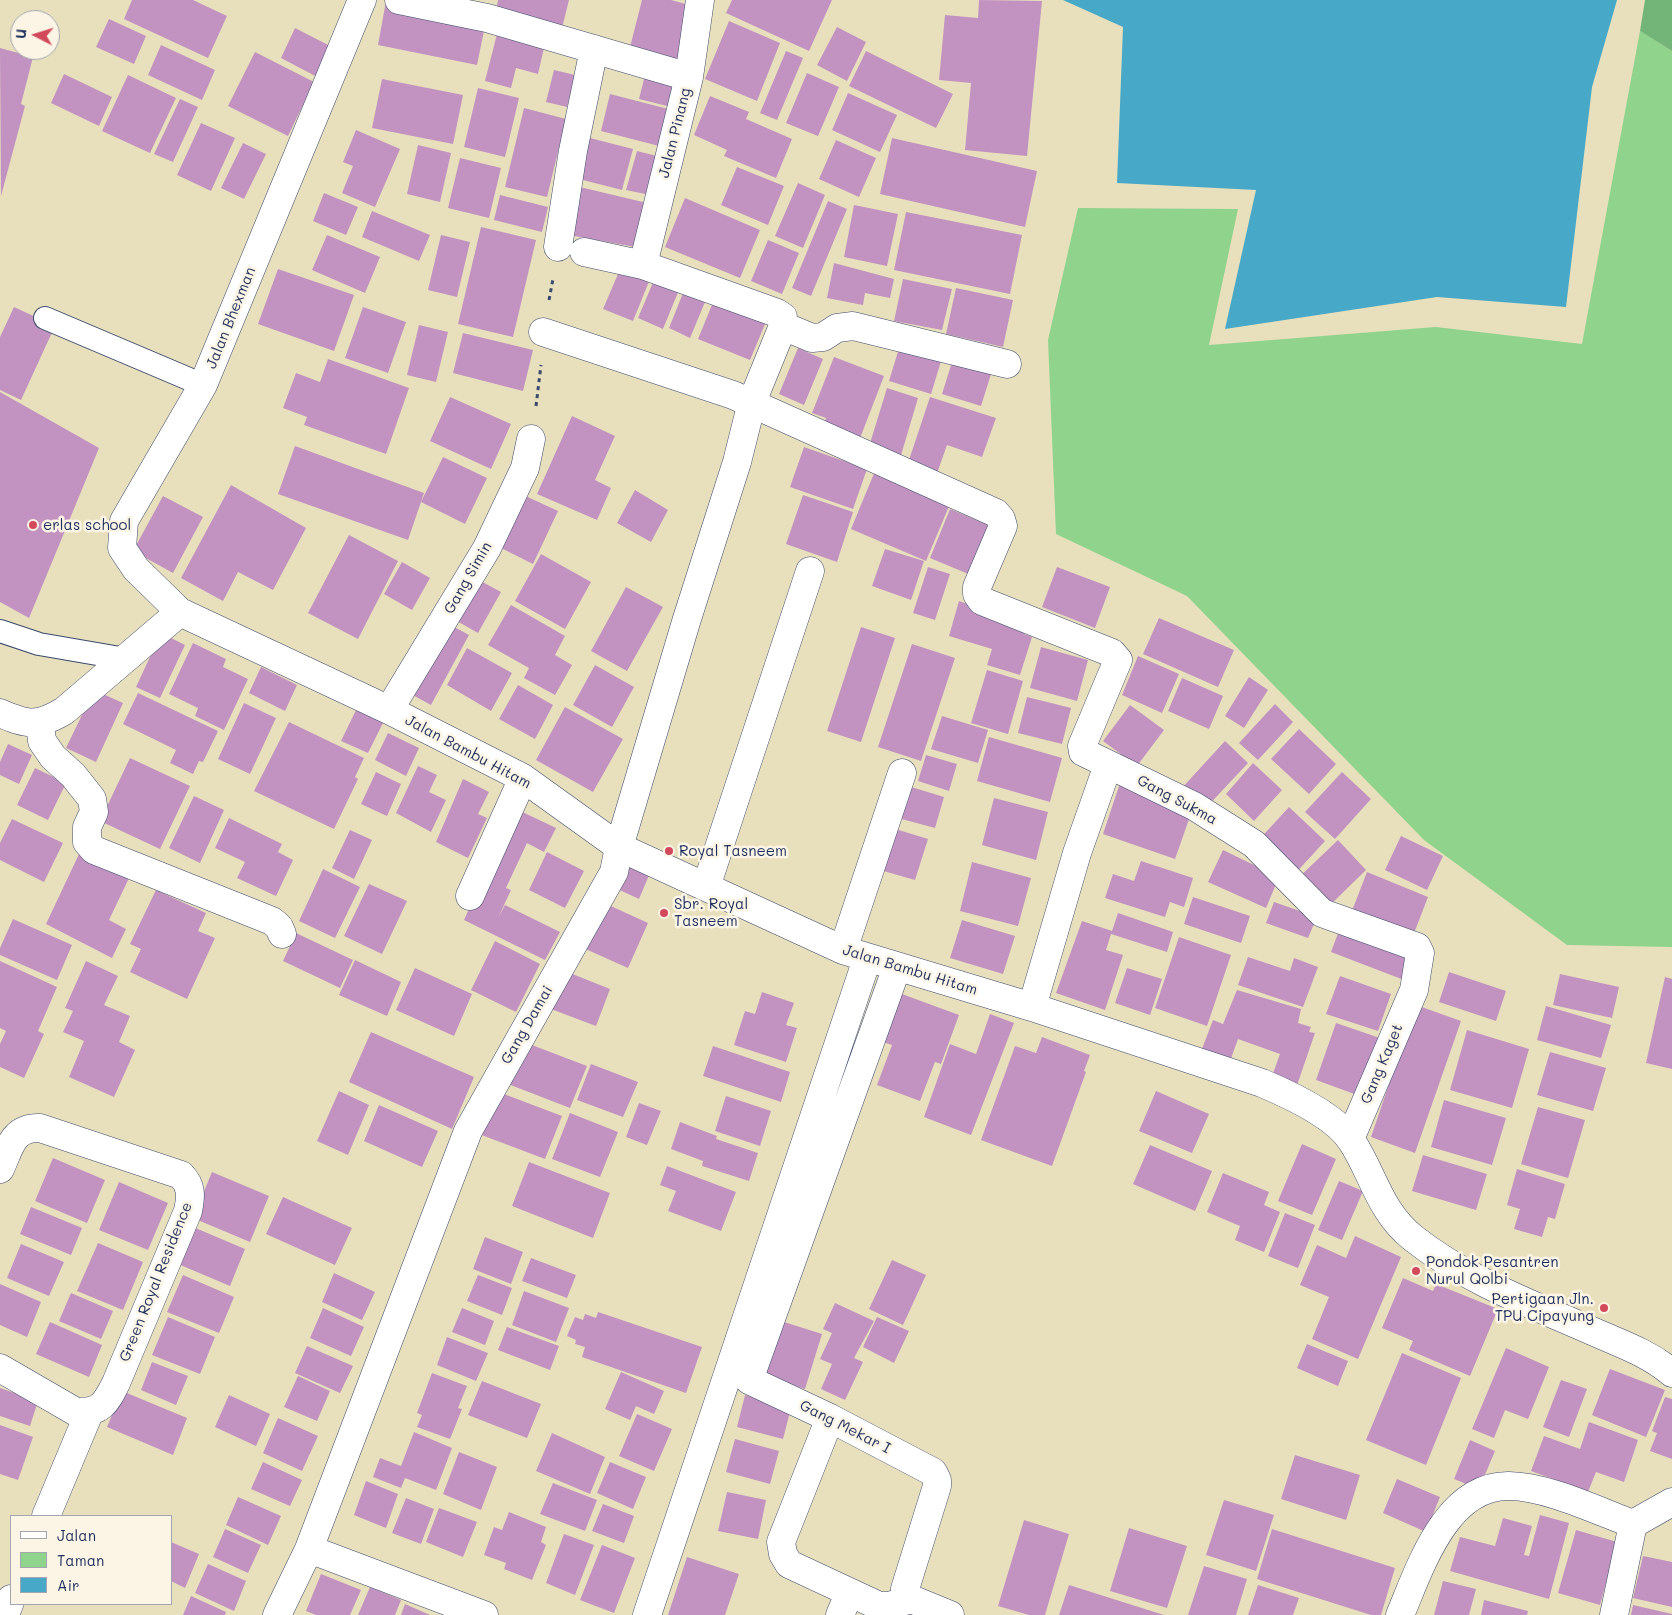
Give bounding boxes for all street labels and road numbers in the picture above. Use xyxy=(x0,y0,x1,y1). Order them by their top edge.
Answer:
street label: Jalan Pinang xyxy=(655,86,695,180)
street label: Jalan Bhexman xyxy=(202,265,260,371)
street label: Gang Simin xyxy=(440,539,496,617)
street label: Jalan Bambu Hitam xyxy=(402,711,534,793)
street label: Gang Sukma xyxy=(1134,771,1220,829)
street label: Jalan Bambu Hitam xyxy=(840,941,980,999)
street label: Gang Damai xyxy=(497,982,557,1068)
street label: Gang Kaget xyxy=(1357,1021,1407,1107)
street label: Green Royal Residence xyxy=(116,1200,196,1364)
street label: Gang Mekar I xyxy=(796,1396,894,1458)

